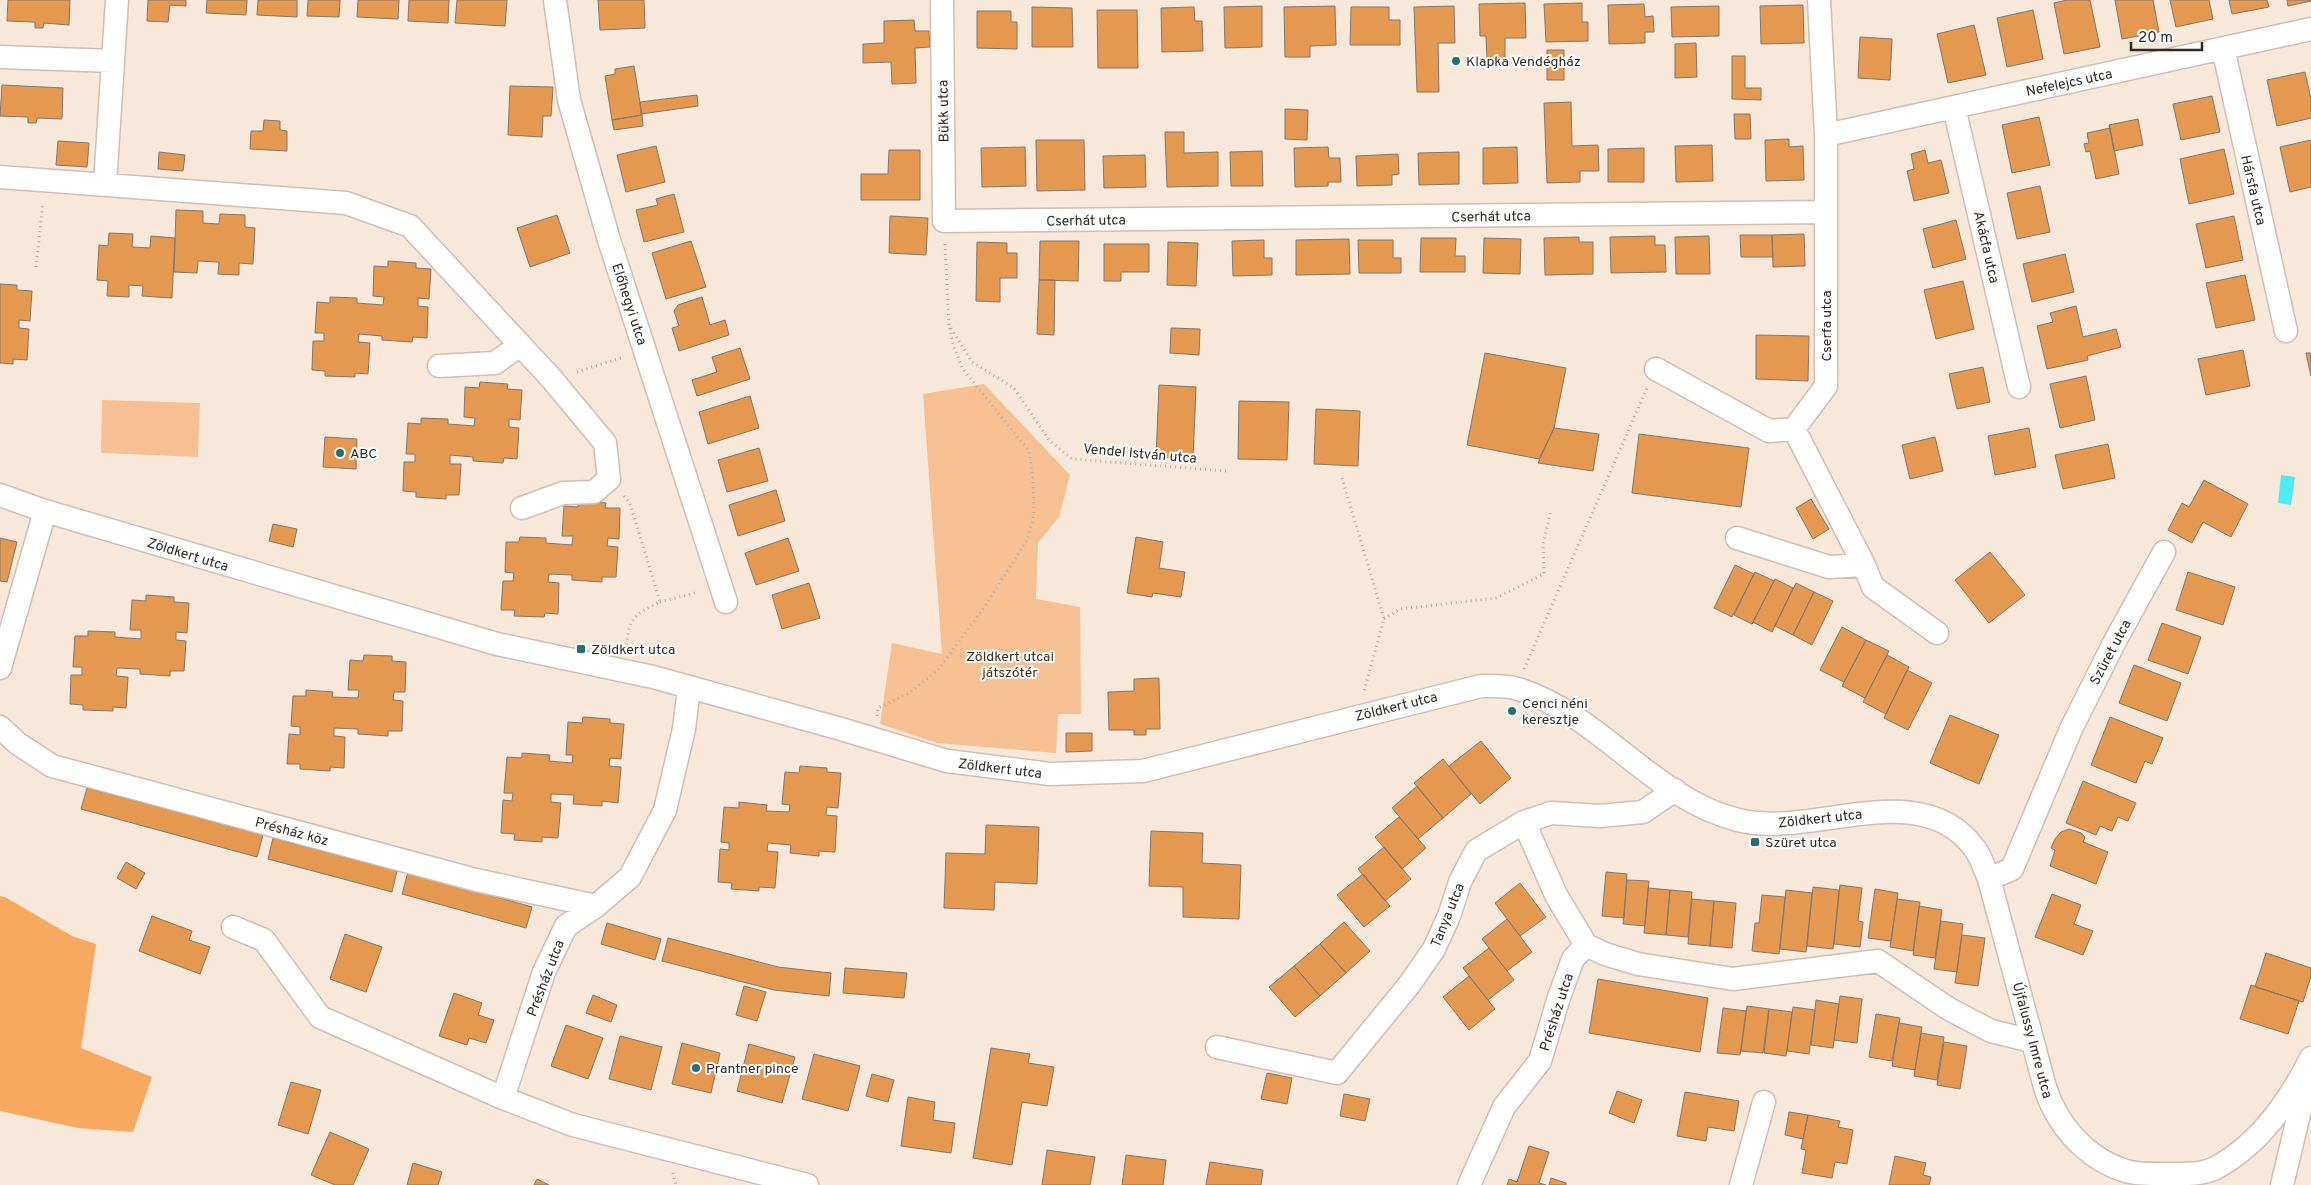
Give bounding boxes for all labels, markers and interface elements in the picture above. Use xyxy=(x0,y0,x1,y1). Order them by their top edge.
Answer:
scale bar xyxy=(2131,20,2202,52)
text: 20 m xyxy=(2138,29,2173,48)
place label: Klapka Vendégház xyxy=(1466,54,1581,71)
marker: Klapka Vendégház xyxy=(1450,55,1462,67)
street label: Nefelejcs utca xyxy=(2025,66,2114,101)
street label: Bükk utca xyxy=(935,80,954,142)
street label: Hársfa utca xyxy=(2236,154,2269,227)
street label: Cserhát utca xyxy=(1451,208,1531,227)
street label: Akácfa utca xyxy=(1969,210,2002,285)
street label: Cserhát utca xyxy=(1046,212,1126,231)
street label: Előhegyi utca xyxy=(607,261,650,348)
street label: Cserfa utca xyxy=(1819,290,1836,362)
street label: Vendel István utca xyxy=(1082,441,1197,468)
place label: ABC xyxy=(350,446,377,463)
marker: ABC xyxy=(334,447,346,459)
street label: Zöldkert utca xyxy=(145,535,230,576)
street label: Szüret utca xyxy=(2087,617,2136,688)
place label: Zöldkert utca xyxy=(591,642,675,659)
marker: Zöldkert utca xyxy=(575,643,587,655)
park label: Zöldkert utcai játszótér xyxy=(966,649,1054,682)
street label: Zöldkert utca xyxy=(1353,689,1439,726)
place label: Cenci néni keresztje xyxy=(1522,696,1588,729)
marker: Cenci néni keresztje xyxy=(1506,705,1518,717)
street label: Zöldkert utca xyxy=(957,756,1043,783)
street label: Zöldkert utca xyxy=(1777,807,1863,832)
street label: Présház köz xyxy=(253,814,330,850)
place label: Szüret utca xyxy=(1765,835,1837,852)
marker: Szüret utca xyxy=(1749,836,1761,848)
street label: Tanya utca xyxy=(1428,881,1469,950)
street label: Présház utca xyxy=(524,938,569,1019)
street label: Présház utca xyxy=(1537,971,1578,1054)
street label: Újfalussy Imre utca xyxy=(2008,980,2056,1100)
place label: Prantner pince xyxy=(706,1061,799,1078)
marker: Prantner pince xyxy=(690,1062,702,1074)

